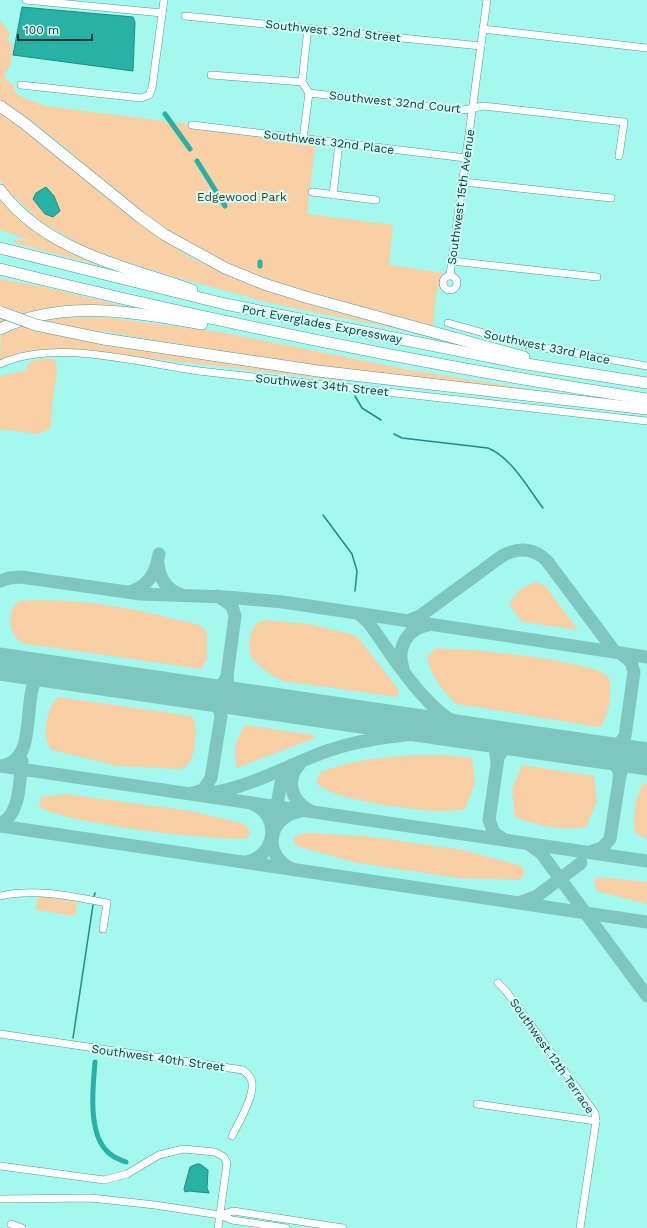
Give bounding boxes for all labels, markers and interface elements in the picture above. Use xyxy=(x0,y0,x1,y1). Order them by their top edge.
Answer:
scale bar xyxy=(18,16,92,42)
street label: Southwest 32nd Street xyxy=(265,17,401,45)
text: 100 m xyxy=(24,23,59,37)
street label: Southwest 32nd Court xyxy=(328,88,462,116)
street label: Southwest 32nd Place xyxy=(263,127,395,157)
street label: Southwest 15th Avenue xyxy=(445,128,477,266)
park label: Edgewood Park xyxy=(197,190,287,204)
street label: Port Everglades Expressway xyxy=(241,302,404,347)
street label: Southwest 33rd Place xyxy=(483,327,611,367)
street label: Southwest 34th Street xyxy=(255,371,389,399)
street label: Southwest 12th Terrace xyxy=(507,996,597,1116)
street label: Southwest 40th Street xyxy=(91,1042,225,1074)

